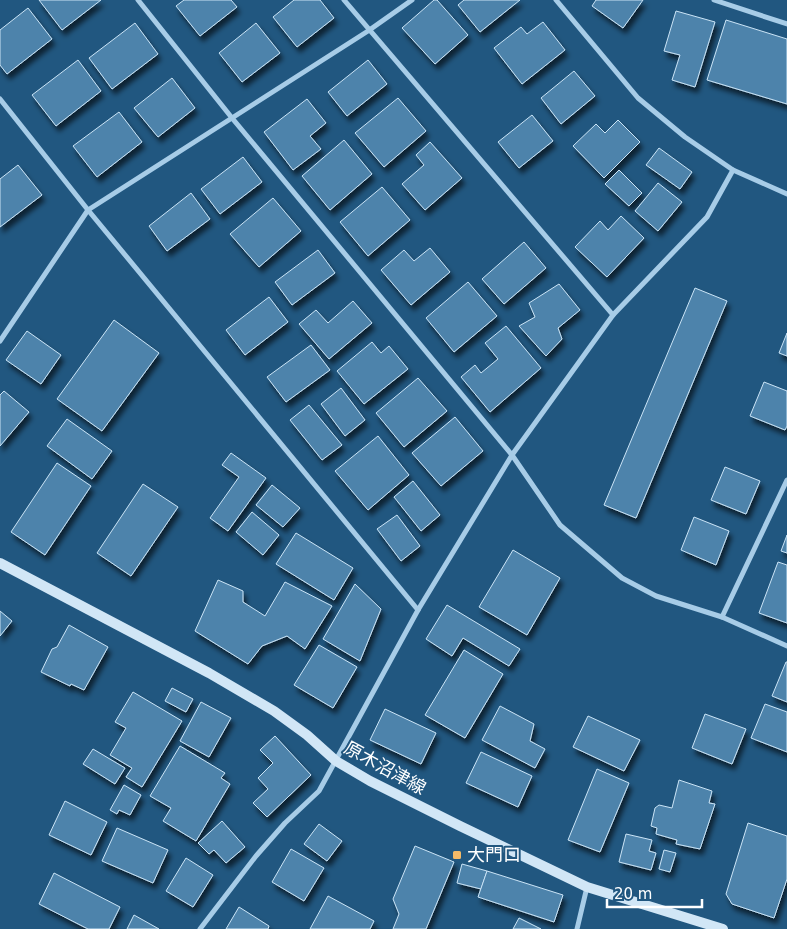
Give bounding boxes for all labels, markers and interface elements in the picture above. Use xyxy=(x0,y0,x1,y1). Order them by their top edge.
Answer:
street label: 原木沼津線 xyxy=(341,737,430,799)
place label: 大門口 xyxy=(467,844,521,865)
marker: 大門口 xyxy=(451,849,463,861)
scale bar xyxy=(607,876,702,908)
text: 20 m xyxy=(614,885,652,903)

